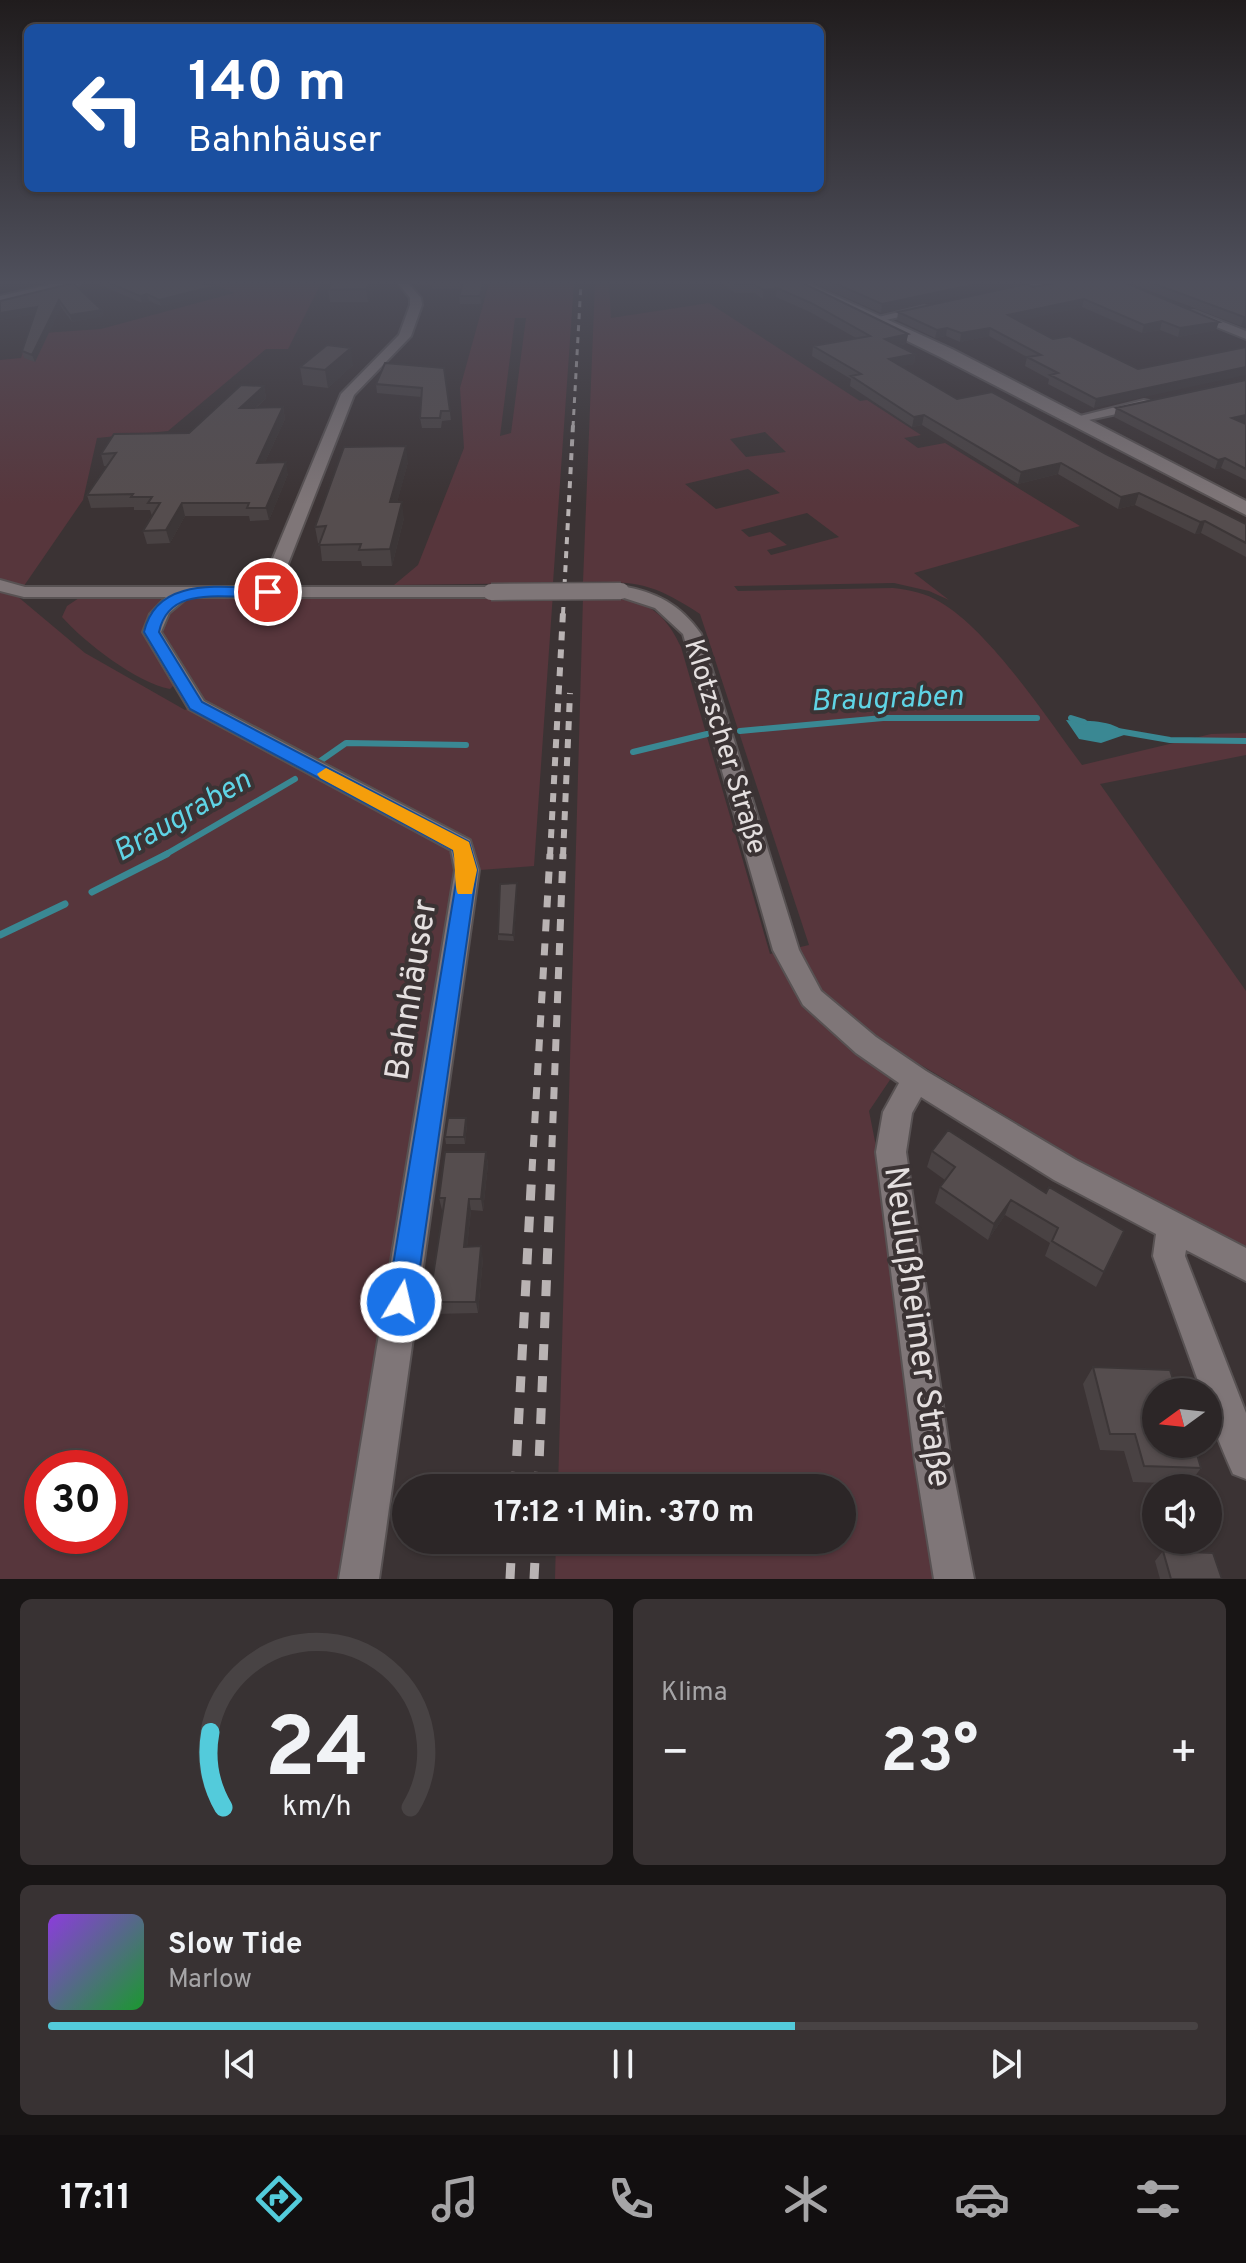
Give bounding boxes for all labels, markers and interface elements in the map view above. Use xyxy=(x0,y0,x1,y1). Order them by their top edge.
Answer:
text: 140 m xyxy=(188,50,346,120)
icon: left xyxy=(56,56,160,160)
text: Bahnhäuser xyxy=(188,119,382,165)
pin xyxy=(234,558,302,626)
icon: arrive xyxy=(246,570,290,614)
street label: Klotzscher Straße xyxy=(674,635,774,859)
water label: Braugraben xyxy=(810,679,964,721)
water label: Braugraben xyxy=(108,763,258,871)
street label: Bahnhäuser xyxy=(377,896,449,1084)
street label: Neulußheimer Straße xyxy=(872,1164,960,1490)
position arrow xyxy=(359,1260,443,1344)
north arrow xyxy=(1142,1378,1222,1458)
map controls xyxy=(1142,1378,1222,1554)
speed limit sign: 30 xyxy=(24,1450,128,1554)
button: sound xyxy=(1142,1474,1222,1554)
text: 17:12 · 1 Min. · 370 m xyxy=(494,1495,754,1532)
text: Klima xyxy=(661,1677,727,1710)
text: 24 xyxy=(264,1701,369,1806)
text: 23° xyxy=(881,1717,978,1793)
text: − xyxy=(661,1727,689,1783)
text: + xyxy=(1170,1727,1198,1783)
text: km/h xyxy=(282,1790,351,1826)
text: Slow Tide xyxy=(168,1927,302,1964)
text: Marlow xyxy=(168,1964,252,1997)
icon: previous xyxy=(218,2042,262,2086)
icon: pause xyxy=(601,2042,645,2086)
icon: next xyxy=(984,2042,1028,2086)
icon: directions xyxy=(251,2171,307,2227)
icon: music xyxy=(427,2171,483,2227)
icon: phone xyxy=(603,2171,659,2227)
icon: climate xyxy=(778,2171,834,2227)
icon: car xyxy=(954,2171,1010,2227)
icon: filters xyxy=(1130,2171,1186,2227)
text: 17:11 xyxy=(60,2176,131,2222)

